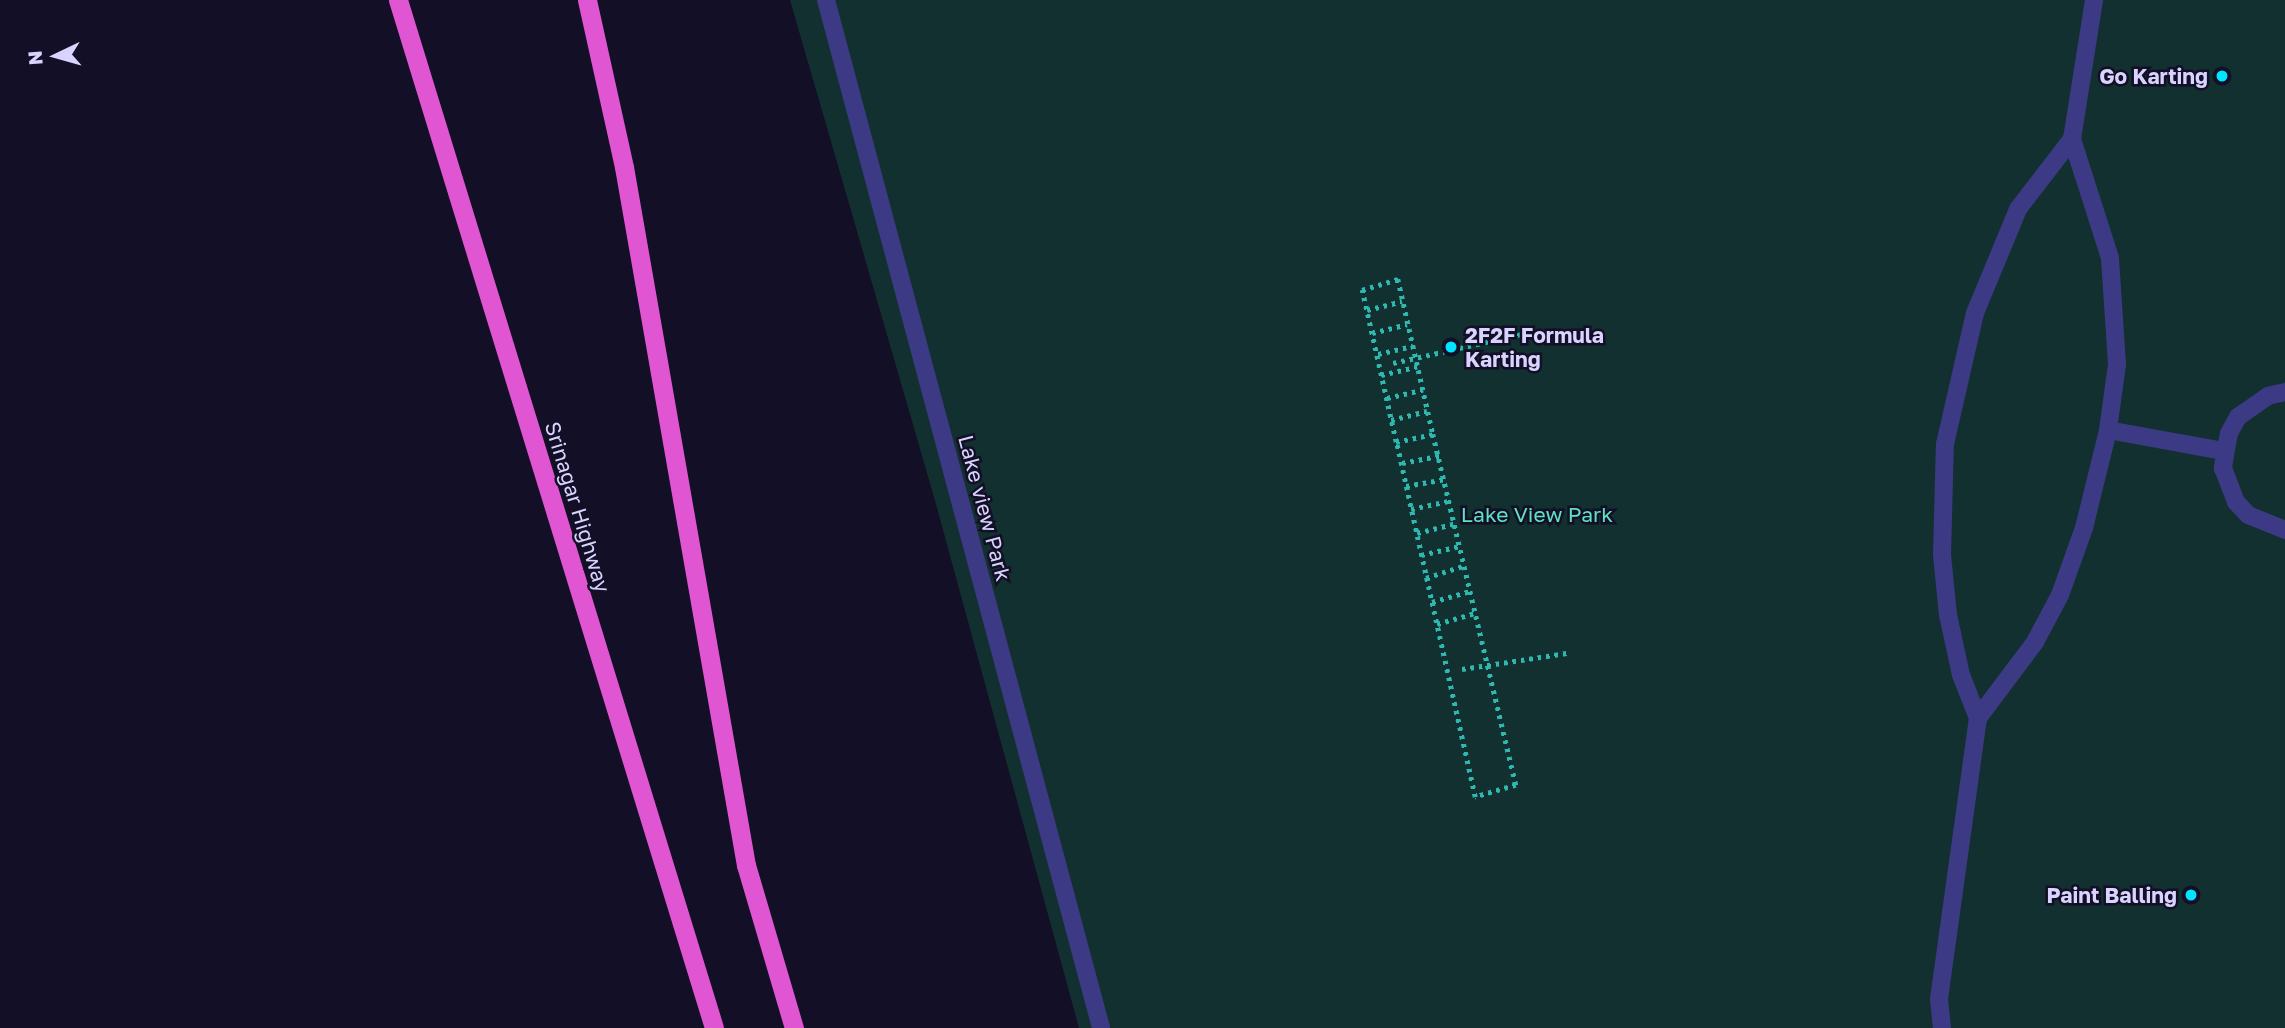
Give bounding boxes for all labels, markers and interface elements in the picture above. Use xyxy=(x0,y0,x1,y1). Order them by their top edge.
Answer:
north arrow xyxy=(21,21,91,91)
text: N xyxy=(22,50,47,66)
place label: Go Karting xyxy=(2099,63,2208,89)
marker: Go Karting xyxy=(2214,68,2230,84)
place label: 2F2F Formula Karting xyxy=(1465,322,1604,372)
marker: 2F2F Formula Karting xyxy=(1443,339,1459,355)
street label: Srinagar Highway xyxy=(540,419,616,595)
street label: Lake view Park xyxy=(953,432,1017,584)
park label: Lake View Park xyxy=(1461,501,1613,527)
place label: Paint Balling xyxy=(2047,882,2177,908)
marker: Paint Balling xyxy=(2183,887,2199,903)

